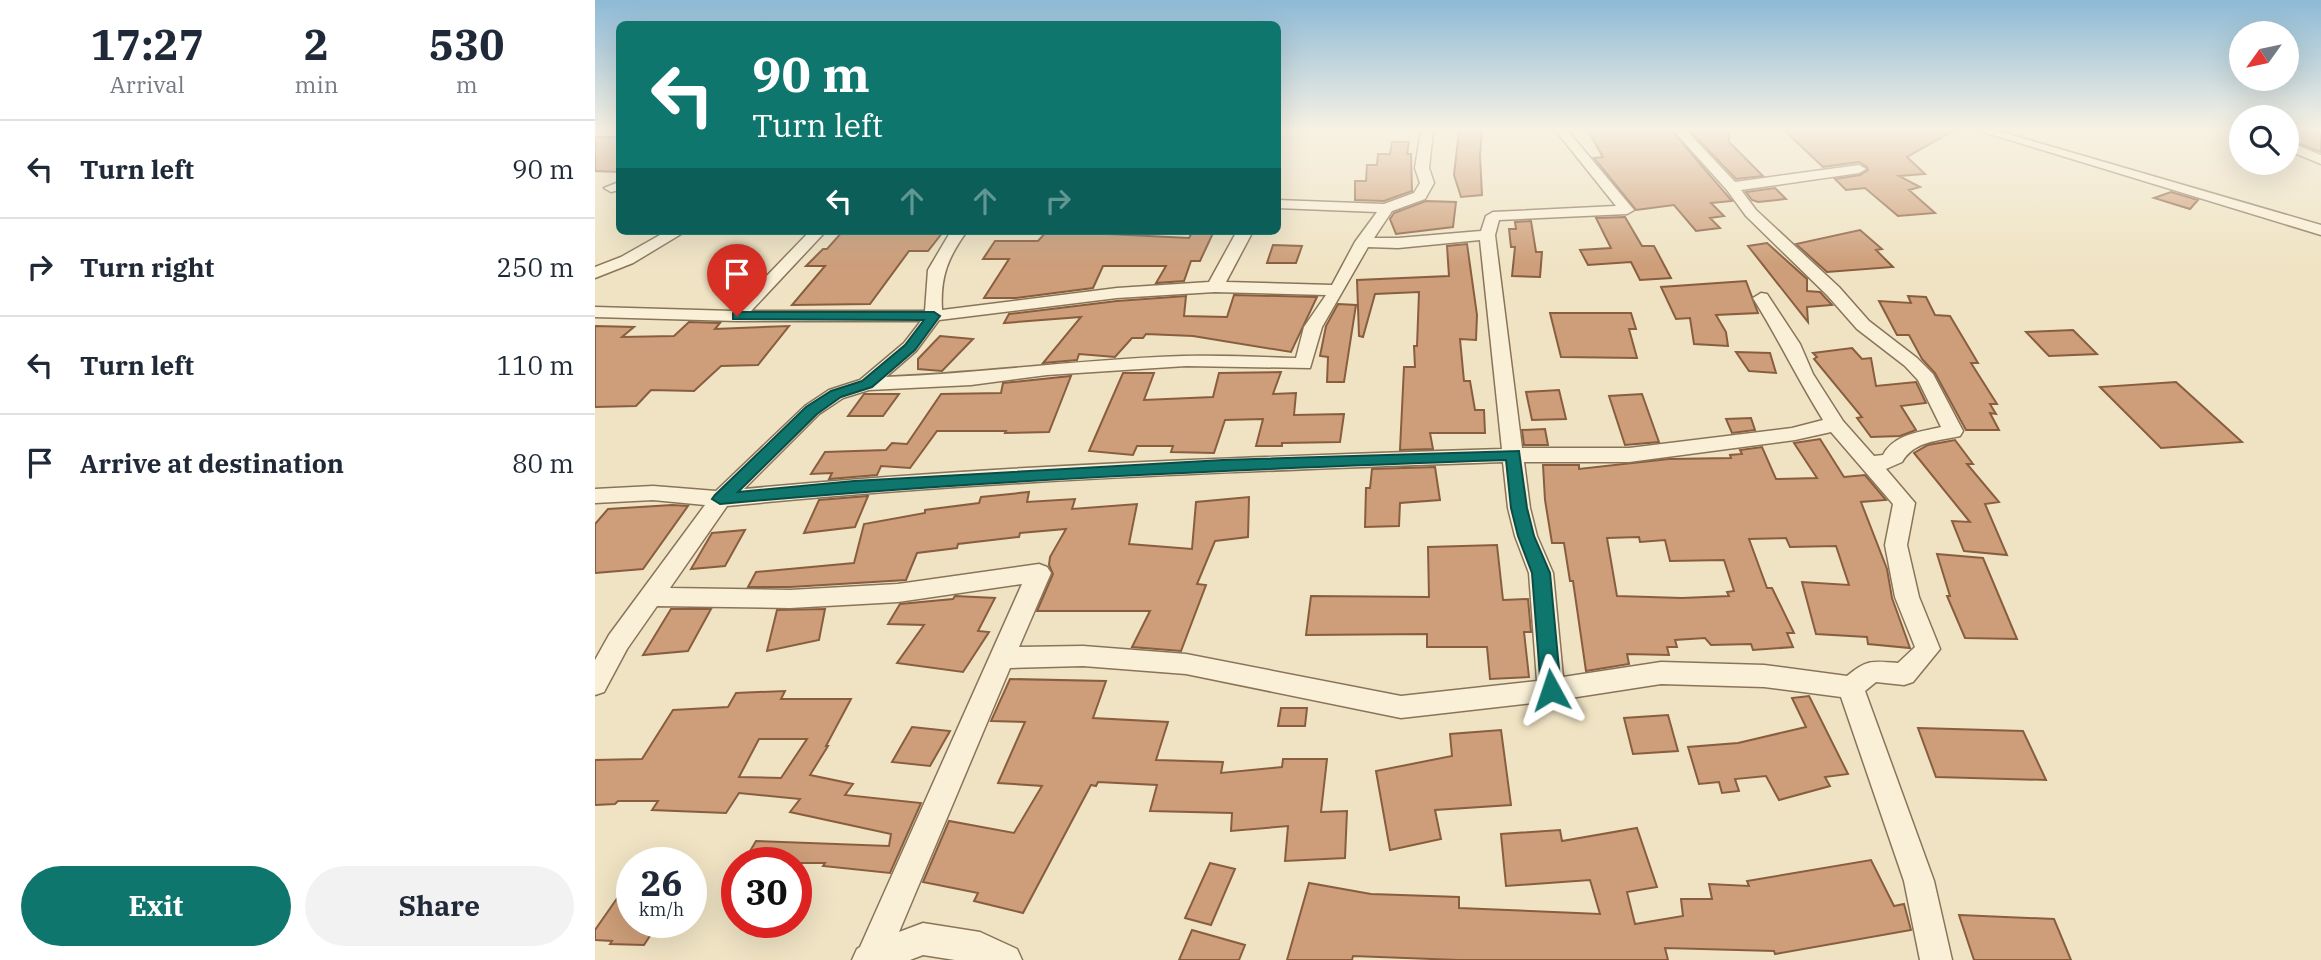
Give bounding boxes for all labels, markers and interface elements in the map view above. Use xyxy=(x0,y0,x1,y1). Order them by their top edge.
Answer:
text: 17:27 xyxy=(90,17,204,72)
text: 2 xyxy=(304,17,329,72)
text: 530 xyxy=(429,17,504,72)
north arrow xyxy=(2229,21,2299,91)
map controls xyxy=(2229,21,2299,175)
text: 90 m xyxy=(752,42,870,105)
icon: left xyxy=(637,49,728,140)
text: Arrival xyxy=(110,69,185,99)
text: min xyxy=(295,69,338,99)
text: m xyxy=(456,69,478,99)
text: Turn left xyxy=(752,104,883,146)
button: search xyxy=(2229,105,2299,175)
icon: left xyxy=(21,150,59,188)
text: Turn left xyxy=(80,152,194,186)
text: 90 m xyxy=(512,152,574,186)
icon: left xyxy=(820,182,858,220)
icon: ahead xyxy=(893,182,931,220)
icon: ahead xyxy=(966,182,1004,220)
icon: right xyxy=(1039,182,1077,220)
pin xyxy=(707,244,767,316)
icon: right xyxy=(21,248,59,286)
text: Turn right xyxy=(80,250,214,284)
text: 250 m xyxy=(496,250,574,284)
icon: arrive xyxy=(718,255,756,293)
icon: left xyxy=(21,346,59,384)
text: Turn left xyxy=(80,348,194,382)
text: 110 m xyxy=(496,348,574,382)
icon: arrive xyxy=(21,444,59,482)
text: Arrive at destination xyxy=(80,446,344,480)
text: 80 m xyxy=(512,446,574,480)
position arrow xyxy=(1514,653,1588,727)
speed limit sign: 30 xyxy=(721,847,812,938)
text: 26 xyxy=(640,860,683,906)
button: Exit xyxy=(21,866,291,946)
button: Share xyxy=(305,866,574,946)
text: km/h xyxy=(639,898,684,921)

